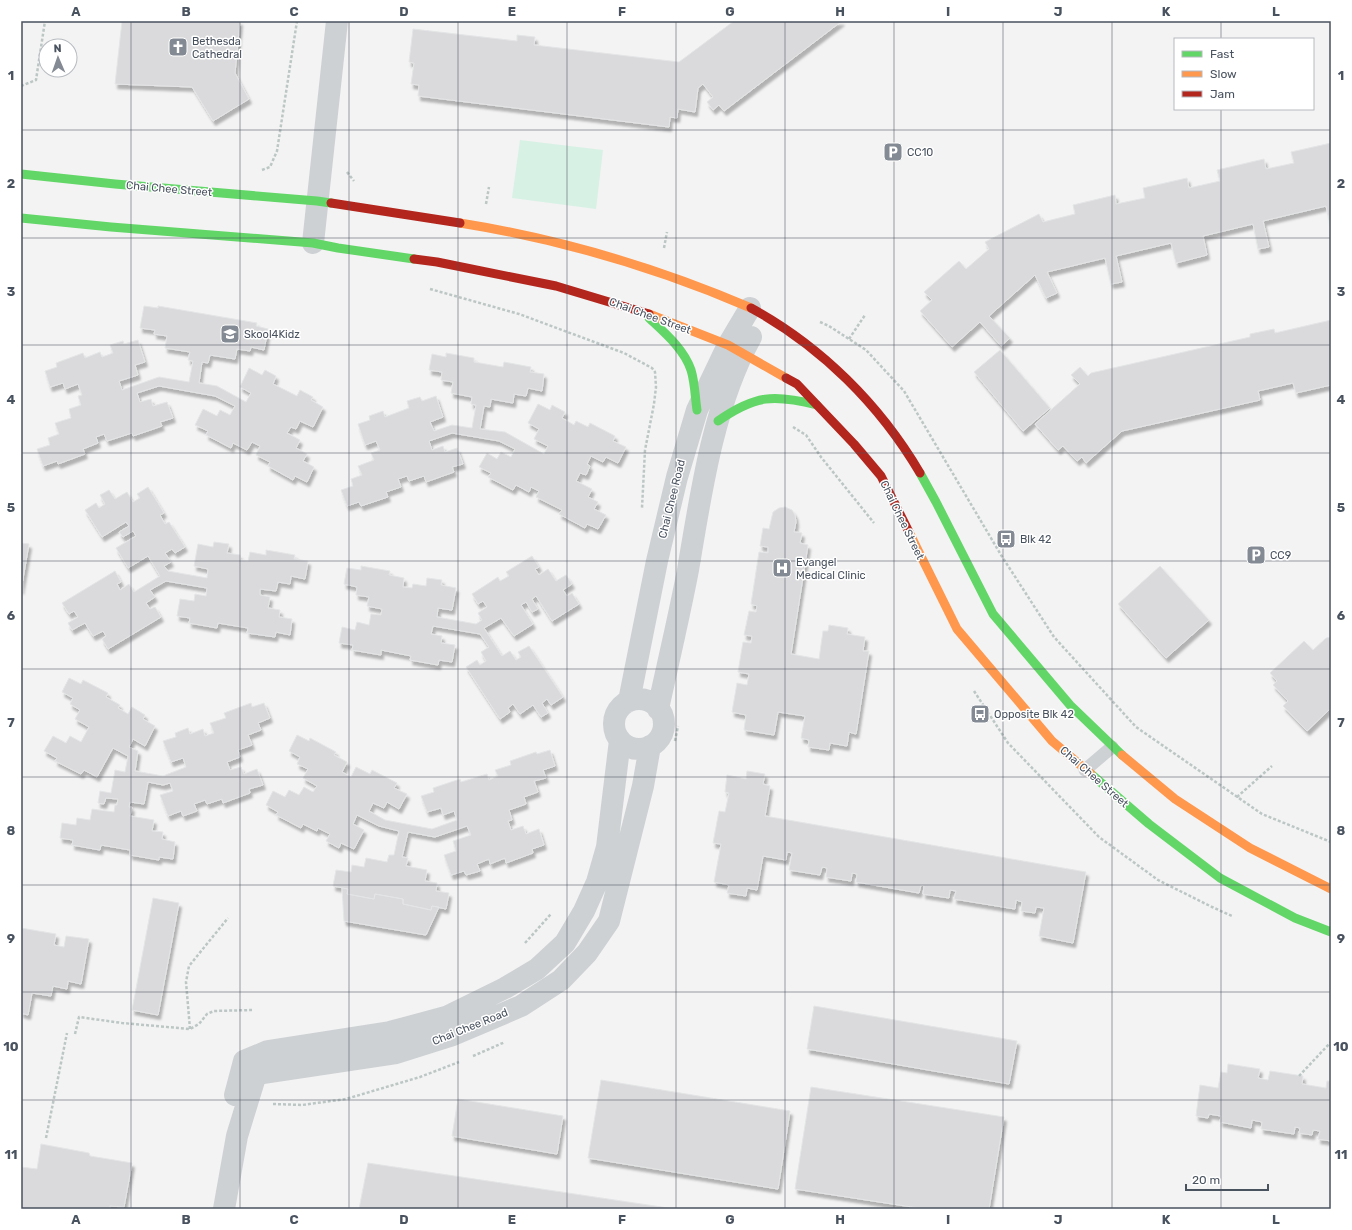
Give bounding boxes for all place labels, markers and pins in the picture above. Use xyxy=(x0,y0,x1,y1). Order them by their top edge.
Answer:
place label: Bethesda Cathedral xyxy=(192,35,242,61)
church icon: Bethesda Cathedral xyxy=(167,36,189,58)
parking icon: CC10 xyxy=(882,141,904,163)
place label: CC10 xyxy=(907,146,933,159)
school or university icon: Skool4Kidz xyxy=(219,323,241,345)
place label: Skool4Kidz xyxy=(244,328,300,341)
bus stop icon: Blk 42 xyxy=(995,528,1017,550)
place label: Blk 42 xyxy=(1020,533,1052,546)
parking icon: CC9 xyxy=(1245,544,1267,566)
place label: CC9 xyxy=(1270,549,1291,562)
place label: Evangel Medical Clinic xyxy=(796,556,866,582)
hospital icon: Evangel Medical Clinic xyxy=(771,557,793,579)
bus stop icon: Opposite Blk 42 xyxy=(969,703,991,725)
place label: Opposite Blk 42 xyxy=(994,708,1074,721)

